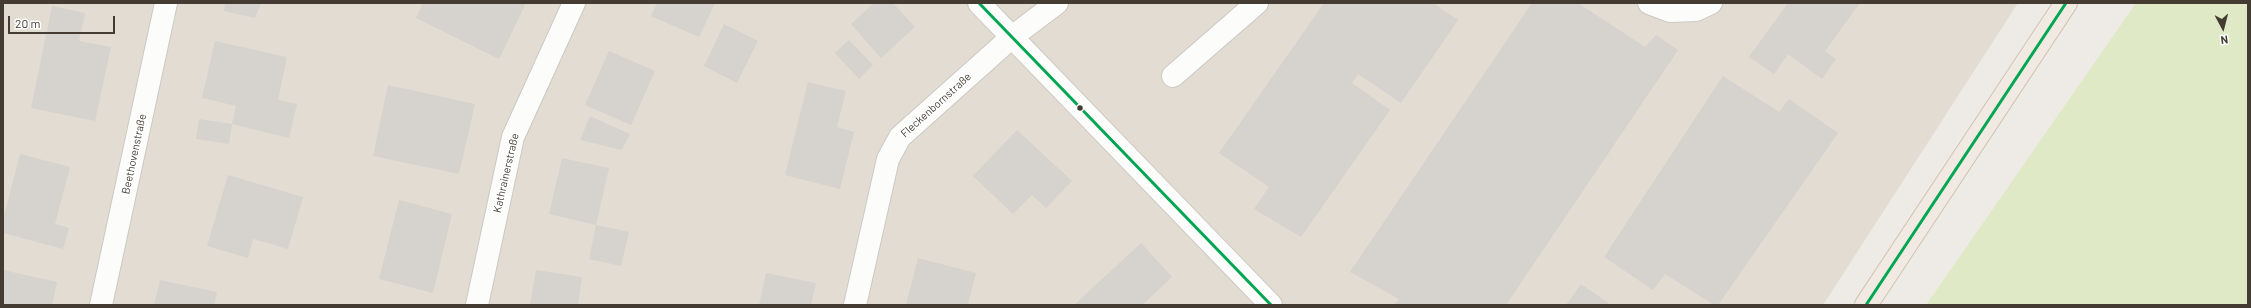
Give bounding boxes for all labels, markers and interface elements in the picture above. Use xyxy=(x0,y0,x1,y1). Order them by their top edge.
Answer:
scale bar xyxy=(10,8,117,34)
north arrow xyxy=(2203,8,2243,48)
text: 20 m xyxy=(15,16,41,30)
text: N xyxy=(2220,34,2229,47)
street label: Fleckenbornstraße xyxy=(898,70,974,140)
unlabelled marker xyxy=(1075,103,1085,113)
street label: Beethovenstraße xyxy=(119,113,149,195)
street label: Kathrainerstraße xyxy=(490,132,522,214)

